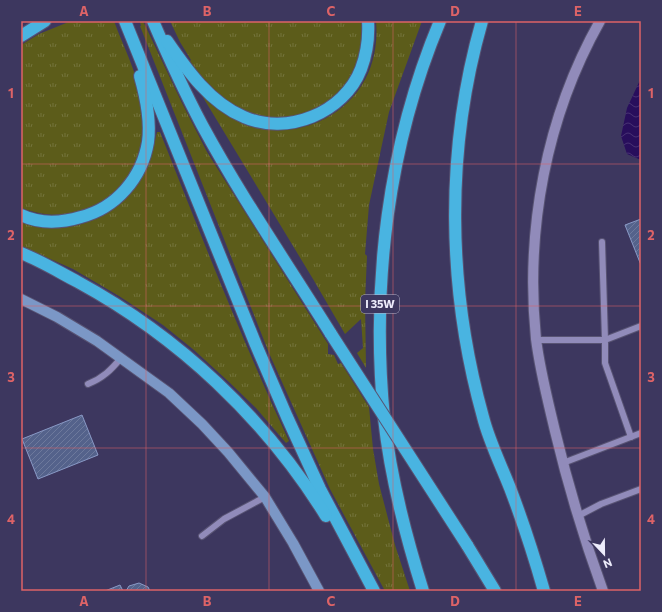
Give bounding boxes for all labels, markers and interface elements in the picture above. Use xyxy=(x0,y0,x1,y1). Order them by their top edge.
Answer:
text: A xyxy=(79,3,89,19)
text: B xyxy=(203,3,212,19)
text: C xyxy=(327,3,336,19)
text: D xyxy=(450,3,460,19)
text: E xyxy=(574,3,582,19)
text: 1 xyxy=(8,85,14,101)
text: 1 xyxy=(648,85,654,101)
text: 2 xyxy=(7,227,15,243)
text: 2 xyxy=(647,227,655,243)
road number: I 35W xyxy=(361,295,399,313)
text: 3 xyxy=(7,369,15,385)
text: 3 xyxy=(647,369,655,385)
text: 4 xyxy=(7,511,15,527)
text: 4 xyxy=(647,511,655,527)
north arrow xyxy=(584,534,624,574)
text: N xyxy=(602,556,614,571)
text: A xyxy=(79,593,89,609)
text: B xyxy=(203,593,212,609)
text: C xyxy=(327,593,336,609)
text: D xyxy=(450,593,460,609)
text: E xyxy=(574,593,582,609)

